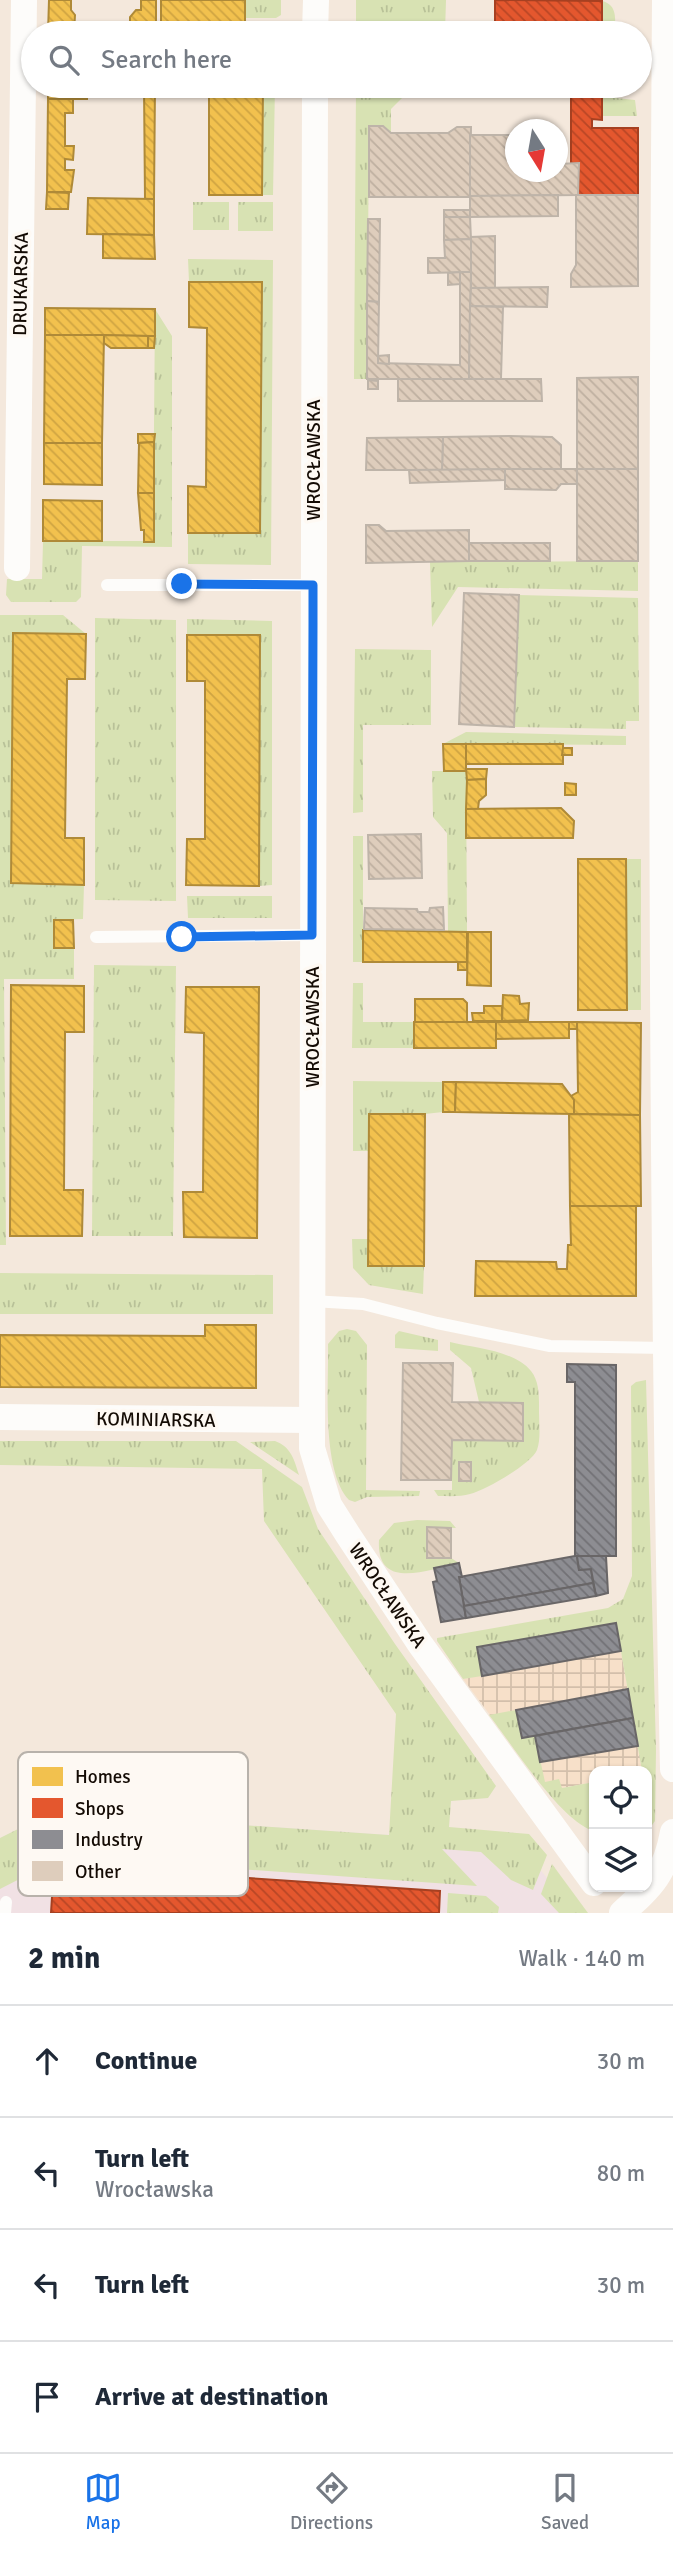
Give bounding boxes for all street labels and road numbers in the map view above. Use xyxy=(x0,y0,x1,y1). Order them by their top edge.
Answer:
street label: DRUKARSKA xyxy=(8,231,34,336)
street label: WROCŁAWSKA xyxy=(302,399,326,521)
street label: WROCŁAWSKA xyxy=(301,966,325,1088)
street label: KOMINIARSKA xyxy=(96,1407,216,1433)
street label: WROCŁAWSKA xyxy=(343,1538,431,1653)

